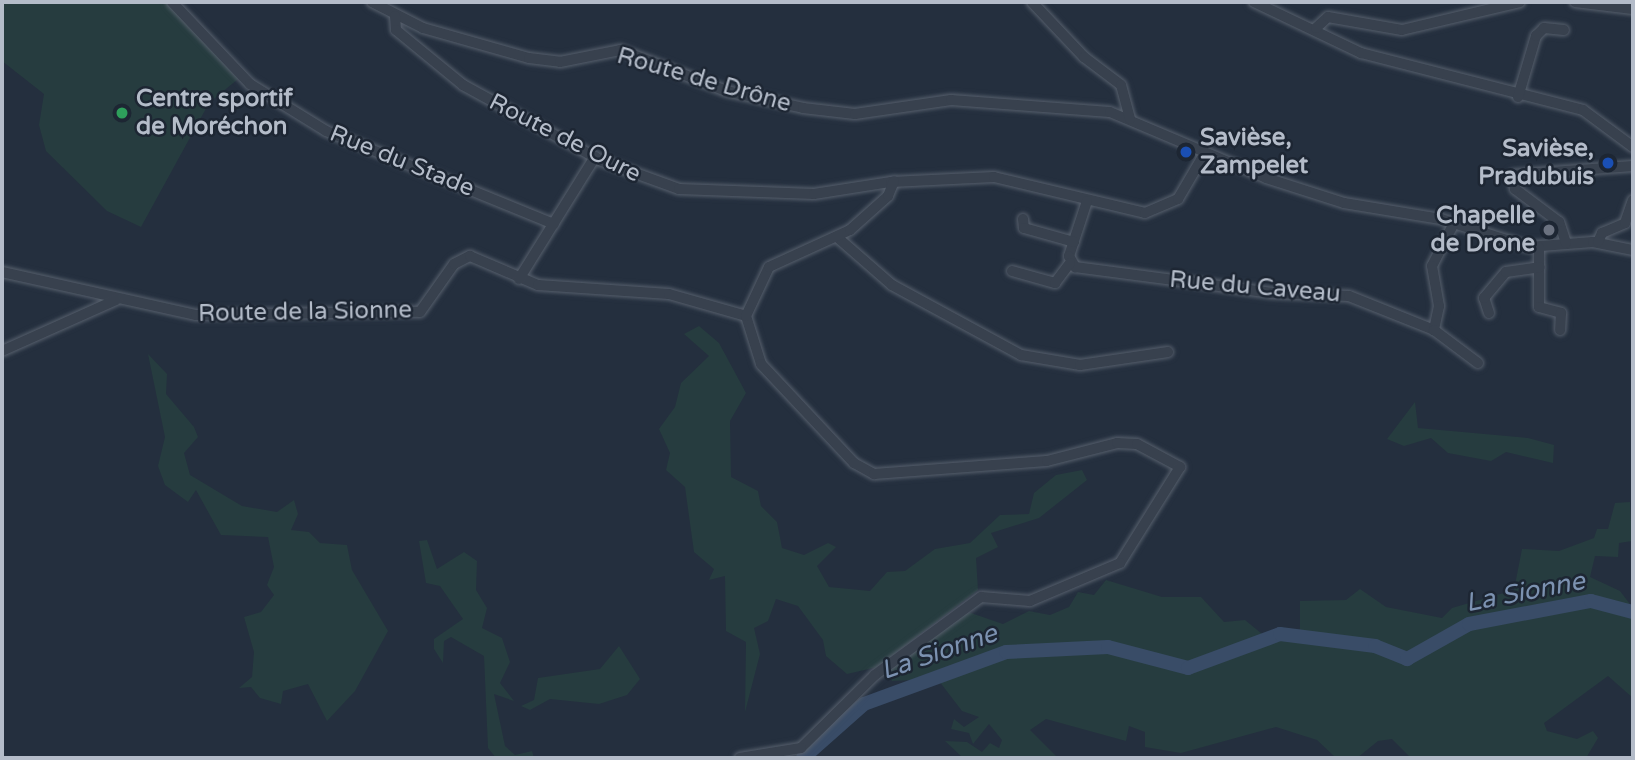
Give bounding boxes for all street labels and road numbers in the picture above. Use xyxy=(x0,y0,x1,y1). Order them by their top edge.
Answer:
street label: Route de Drône xyxy=(614,41,794,119)
street label: Route de Oure xyxy=(484,87,646,189)
street label: Rue du Stade xyxy=(326,119,478,203)
street label: Rue du Caveau xyxy=(1168,265,1342,309)
street label: Route de la Sionne xyxy=(198,296,412,328)

